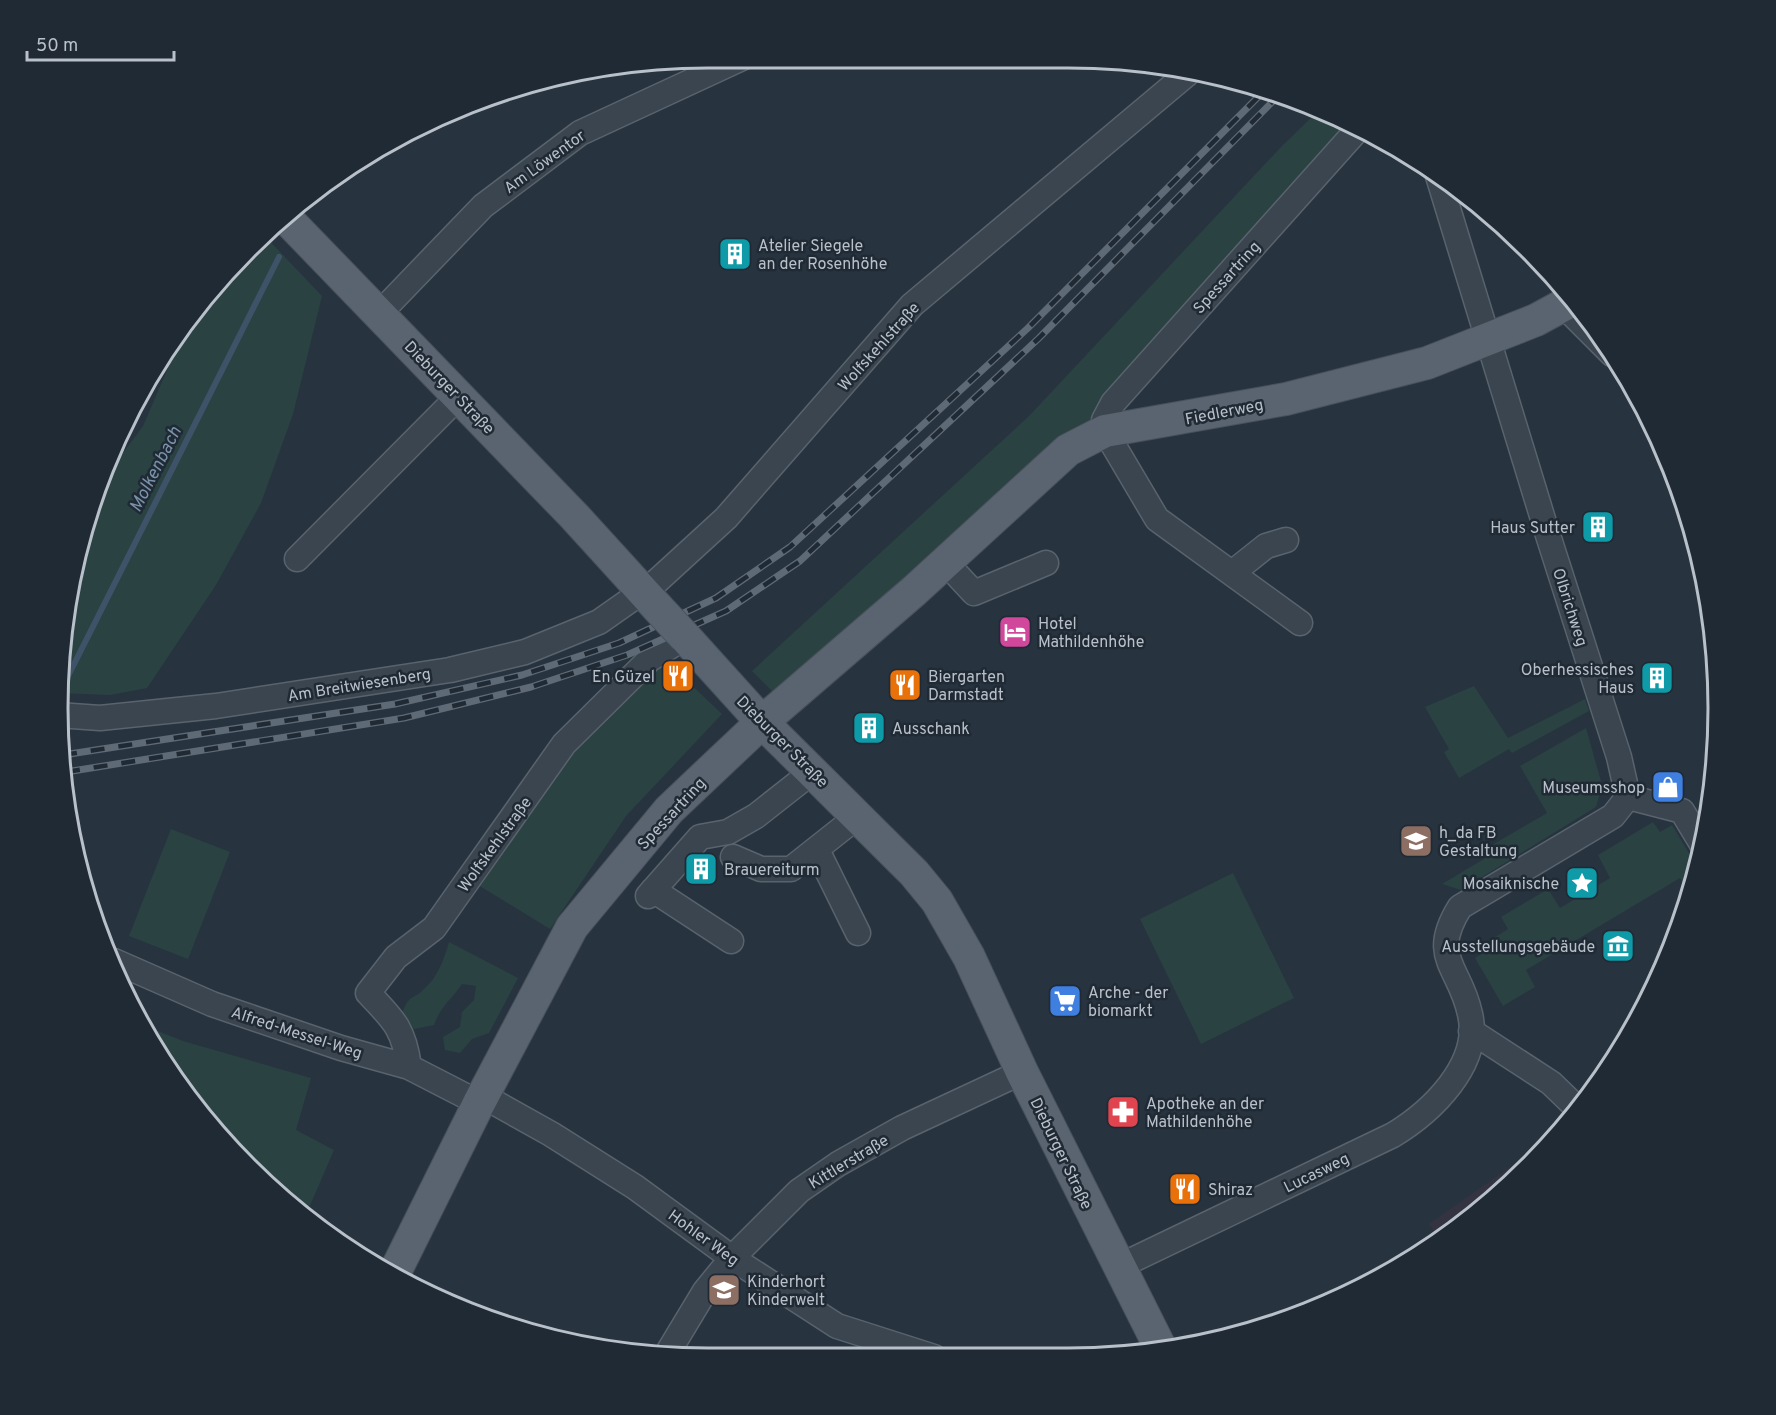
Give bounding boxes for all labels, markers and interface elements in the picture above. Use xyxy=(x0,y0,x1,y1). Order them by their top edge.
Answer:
scale bar xyxy=(27,24,174,62)
text: 50 m xyxy=(36,35,78,58)
street label: Am Löwentor xyxy=(501,126,590,199)
building icon: Atelier Siegele an der Rosenhöhe xyxy=(717,236,753,272)
place label: Atelier Siegele an der Rosenhöhe xyxy=(758,237,887,275)
street label: Spessartring xyxy=(1190,238,1265,319)
street label: Wolfskehlstraße xyxy=(834,299,925,396)
street label: Dieburger Straße xyxy=(399,338,498,439)
street label: Fiedlerweg xyxy=(1184,396,1265,430)
water label: Molkenbach xyxy=(125,423,188,516)
building icon: Haus Sutter xyxy=(1580,509,1616,545)
place label: Haus Sutter xyxy=(1490,519,1575,539)
street label: Olbrichweg xyxy=(1547,566,1591,649)
hotel icon: Hotel Mathildenhöhe xyxy=(997,614,1033,650)
place label: Hotel Mathildenhöhe xyxy=(1038,615,1144,653)
restaurant icon: En Güzel xyxy=(660,658,696,694)
building icon: Oberhessisches Haus xyxy=(1639,660,1675,696)
place label: Oberhessisches Haus xyxy=(1521,661,1634,699)
street label: Am Breitwiesenberg xyxy=(286,665,432,707)
restaurant icon: Biergarten Darmstadt xyxy=(887,667,923,703)
place label: En Güzel xyxy=(592,668,655,688)
place label: Biergarten Darmstadt xyxy=(928,668,1005,706)
street label: Dieburger Straße xyxy=(731,692,832,793)
building icon: Ausschank xyxy=(851,710,887,746)
place label: Ausschank xyxy=(892,720,970,740)
shop icon: Museumsshop xyxy=(1650,769,1686,805)
street label: Spessartring xyxy=(634,774,711,855)
place label: Museumsshop xyxy=(1542,779,1645,799)
street label: Wolfskehlstraße xyxy=(454,794,537,897)
school or university icon: h_da FB Gestaltung xyxy=(1398,823,1434,859)
place label: h_da FB Gestaltung xyxy=(1439,824,1517,862)
building icon: Brauereiturm xyxy=(683,851,719,887)
place label: Brauereiturm xyxy=(724,861,820,881)
place icon: Mosaiknische xyxy=(1564,865,1600,901)
place label: Mosaiknische xyxy=(1463,875,1559,895)
museum icon: Ausstellungsgebäude xyxy=(1600,928,1636,964)
place label: Ausstellungsgebäude xyxy=(1441,938,1595,958)
supermarket icon: Arche - der biomarkt xyxy=(1047,983,1083,1019)
place label: Arche - der biomarkt xyxy=(1088,984,1168,1022)
street label: Alfred-Messel-Weg xyxy=(228,1003,364,1064)
pharmacy icon: Apotheke an der Mathildenhöhe xyxy=(1105,1094,1141,1130)
street label: Dieburger Straße xyxy=(1025,1095,1096,1213)
place label: Apotheke an der Mathildenhöhe xyxy=(1146,1095,1264,1133)
street label: Kittlerstraße xyxy=(805,1131,893,1194)
street label: Lucasweg xyxy=(1281,1149,1353,1198)
restaurant icon: Shiraz xyxy=(1167,1171,1203,1207)
place label: Shiraz xyxy=(1208,1181,1253,1201)
street label: Hohler Weg xyxy=(663,1206,742,1271)
school or university icon: Kinderhort Kinderwelt xyxy=(706,1272,742,1308)
place label: Kinderhort Kinderwelt xyxy=(747,1273,825,1311)

